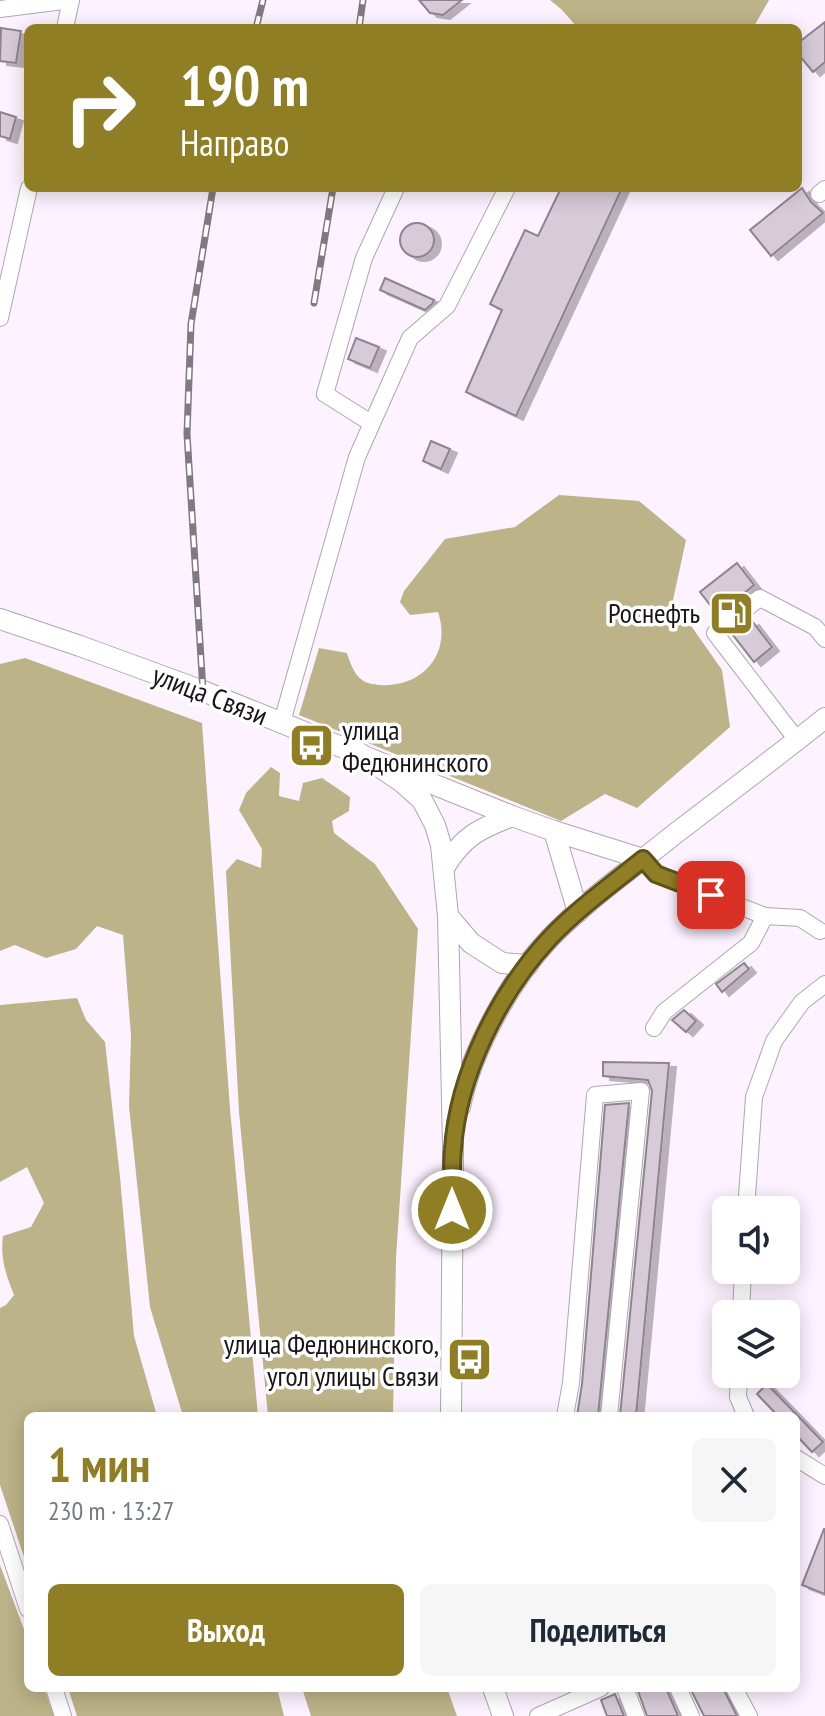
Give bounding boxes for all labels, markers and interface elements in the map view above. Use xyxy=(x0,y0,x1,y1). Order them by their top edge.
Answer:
text: 190 m xyxy=(180,49,309,121)
icon: right xyxy=(48,56,152,160)
text: Направо xyxy=(180,119,289,166)
fuel station icon: Роснефть xyxy=(707,589,755,637)
place label: Роснефть xyxy=(608,594,700,631)
street label: улица Связи xyxy=(147,656,273,733)
place label: улица Федюнинского xyxy=(342,711,489,780)
bus stop icon: улица Федюнинского xyxy=(287,722,335,770)
pin xyxy=(677,861,745,929)
icon: arrive xyxy=(689,873,733,917)
position arrow xyxy=(410,1168,494,1252)
map controls xyxy=(712,1196,800,1388)
button: sound xyxy=(712,1196,800,1284)
button: layers xyxy=(712,1300,800,1388)
place label: улица Федюнинского, угол улицы Связи xyxy=(224,1325,439,1394)
bus stop icon: улица Федюнинского, угол улицы Связи xyxy=(446,1336,494,1384)
text: 1 мин xyxy=(48,1433,150,1495)
button: close xyxy=(692,1438,776,1522)
text: 230 m · 13:27 xyxy=(48,1494,174,1527)
button: Выход xyxy=(48,1584,404,1676)
button: Поделиться xyxy=(420,1584,776,1676)

